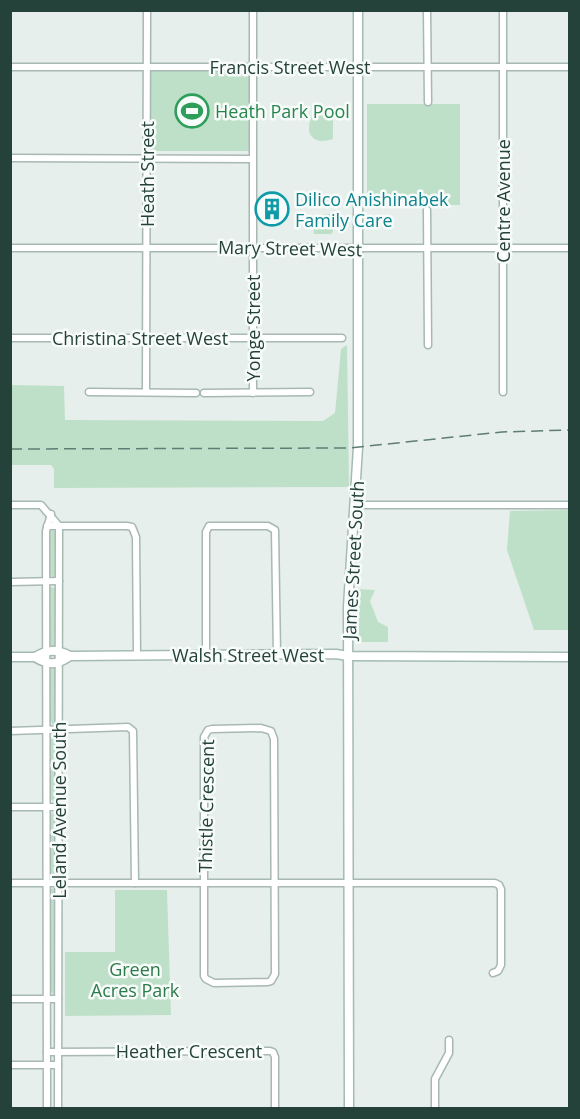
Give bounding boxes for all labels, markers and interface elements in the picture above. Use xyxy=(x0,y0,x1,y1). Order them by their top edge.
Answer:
street label: Francis Street West xyxy=(210,55,370,79)
sports icon: Heath Park Pool xyxy=(174,93,210,129)
place label: Heath Park Pool xyxy=(215,99,350,123)
street label: Heath Street xyxy=(135,121,159,227)
street label: Centre Avenue xyxy=(491,139,515,263)
place label: Dilico Anishinabek Family Care xyxy=(295,187,449,232)
building icon: Dilico Anishinabek Family Care xyxy=(254,191,290,227)
street label: Mary Street West xyxy=(218,235,362,261)
street label: Yonge Street xyxy=(241,275,265,381)
street label: Christina Street West xyxy=(52,326,228,350)
street label: James Street South xyxy=(337,480,369,642)
street label: Walsh Street West xyxy=(172,643,324,667)
street label: Leland Avenue South xyxy=(47,721,71,899)
street label: Thistle Crescent xyxy=(193,739,219,873)
park label: Green Acres Park xyxy=(91,957,180,1002)
street label: Heather Crescent xyxy=(116,1039,262,1063)

